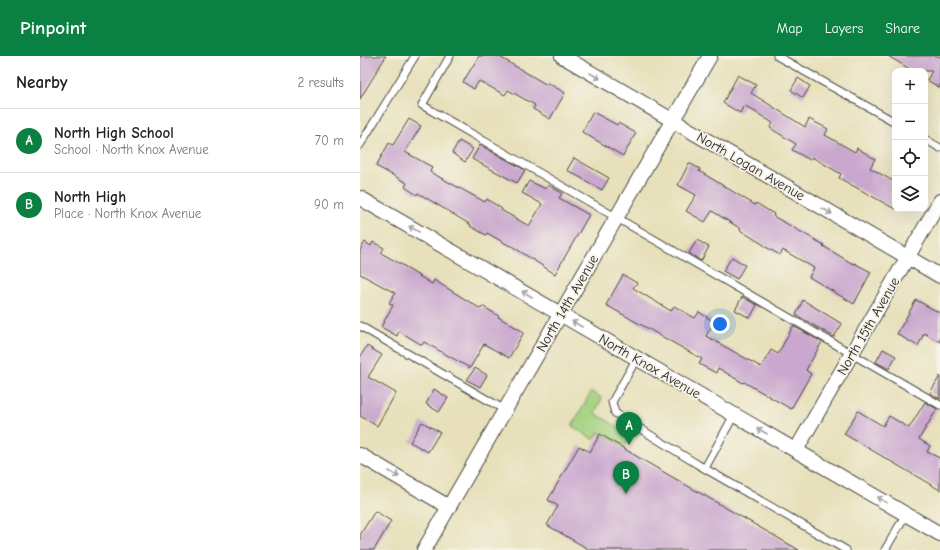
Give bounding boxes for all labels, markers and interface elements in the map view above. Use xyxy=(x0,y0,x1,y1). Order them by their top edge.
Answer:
text: Pinpoint xyxy=(20,17,86,39)
text: Map xyxy=(776,20,803,37)
text: Layers xyxy=(825,20,863,37)
text: Share xyxy=(885,20,920,37)
map controls xyxy=(892,68,928,212)
button: + xyxy=(892,68,928,104)
one-way arrow xyxy=(589,72,601,80)
text: Nearby xyxy=(16,73,67,92)
text: 2 results xyxy=(297,75,344,90)
button: − xyxy=(892,104,928,140)
text: North High School xyxy=(54,124,174,142)
street label: North Logan Avenue xyxy=(694,129,808,204)
text: A xyxy=(25,133,33,148)
text: 70 m xyxy=(315,133,344,148)
button: locate xyxy=(892,140,928,176)
text: School · North Knox Avenue xyxy=(54,142,209,157)
button: layers xyxy=(892,176,928,212)
text: North High xyxy=(54,188,126,206)
text: B xyxy=(25,197,33,212)
text: 90 m xyxy=(314,197,344,212)
text: Place · North Knox Avenue xyxy=(54,206,201,221)
one-way arrow xyxy=(821,207,833,215)
one-way arrow xyxy=(408,225,420,233)
street label: North 14th Avenue xyxy=(533,252,602,355)
street label: North 15th Avenue xyxy=(833,274,903,378)
one-way arrow xyxy=(521,290,533,298)
your location xyxy=(710,314,730,334)
one-way arrow xyxy=(571,319,583,327)
street label: North Knox Avenue xyxy=(596,330,704,403)
pin: A xyxy=(616,412,642,445)
one-way arrow xyxy=(756,426,768,434)
pin: B xyxy=(613,461,639,494)
one-way arrow xyxy=(388,471,400,479)
one-way arrow xyxy=(876,496,888,504)

